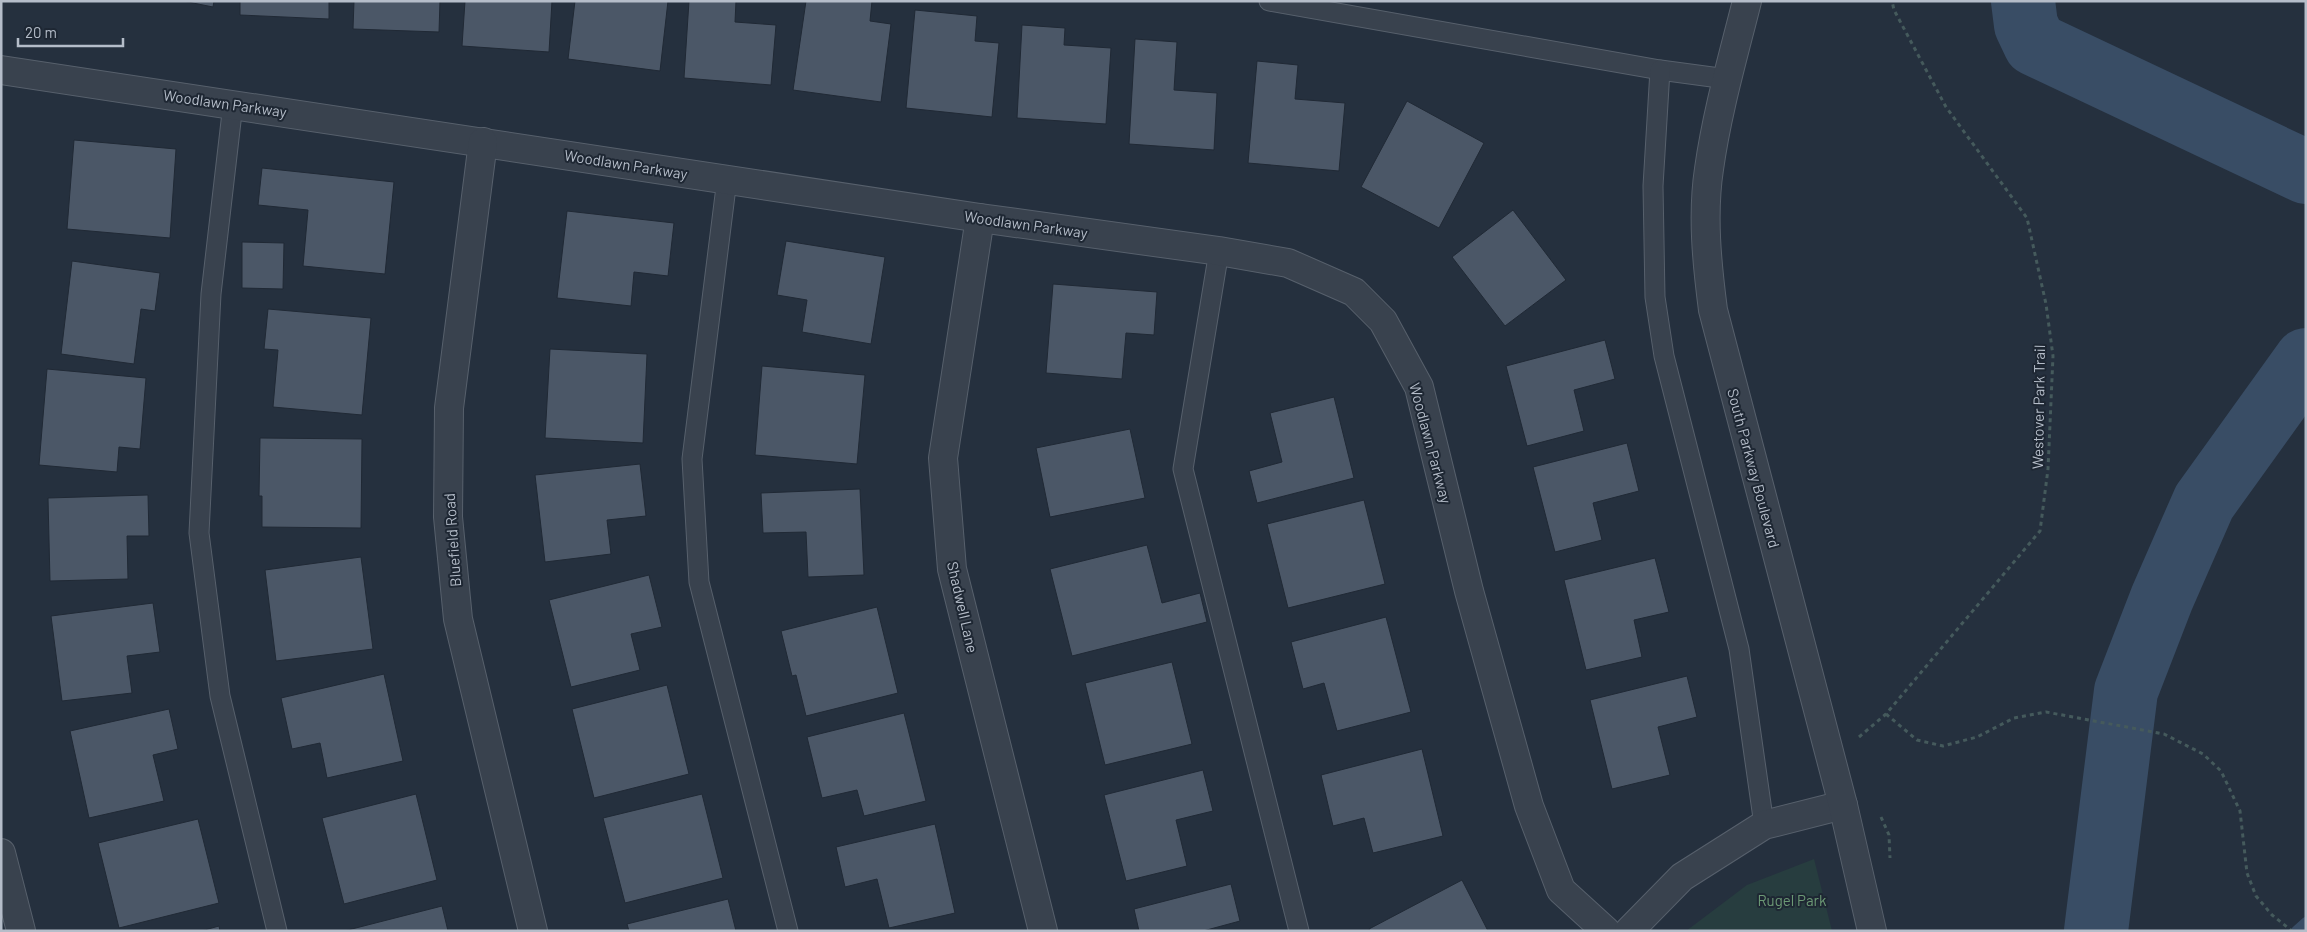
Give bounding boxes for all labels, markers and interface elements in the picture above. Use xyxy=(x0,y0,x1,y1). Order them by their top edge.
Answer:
scale bar xyxy=(18,15,122,47)
text: 20 m xyxy=(25,23,57,41)
street label: Woodlawn Parkway xyxy=(162,85,288,121)
street label: Woodlawn Parkway xyxy=(563,145,689,183)
street label: Woodlawn Parkway xyxy=(963,206,1089,242)
street label: Westover Park Trail xyxy=(2028,345,2048,469)
street label: Woodlawn Parkway xyxy=(1406,381,1456,506)
street label: South Parkway Boulevard xyxy=(1724,386,1784,550)
street label: Bluefield Road xyxy=(440,493,464,587)
street label: Shadwell Lane xyxy=(944,560,982,654)
park label: Rugel Park xyxy=(1757,891,1827,909)

